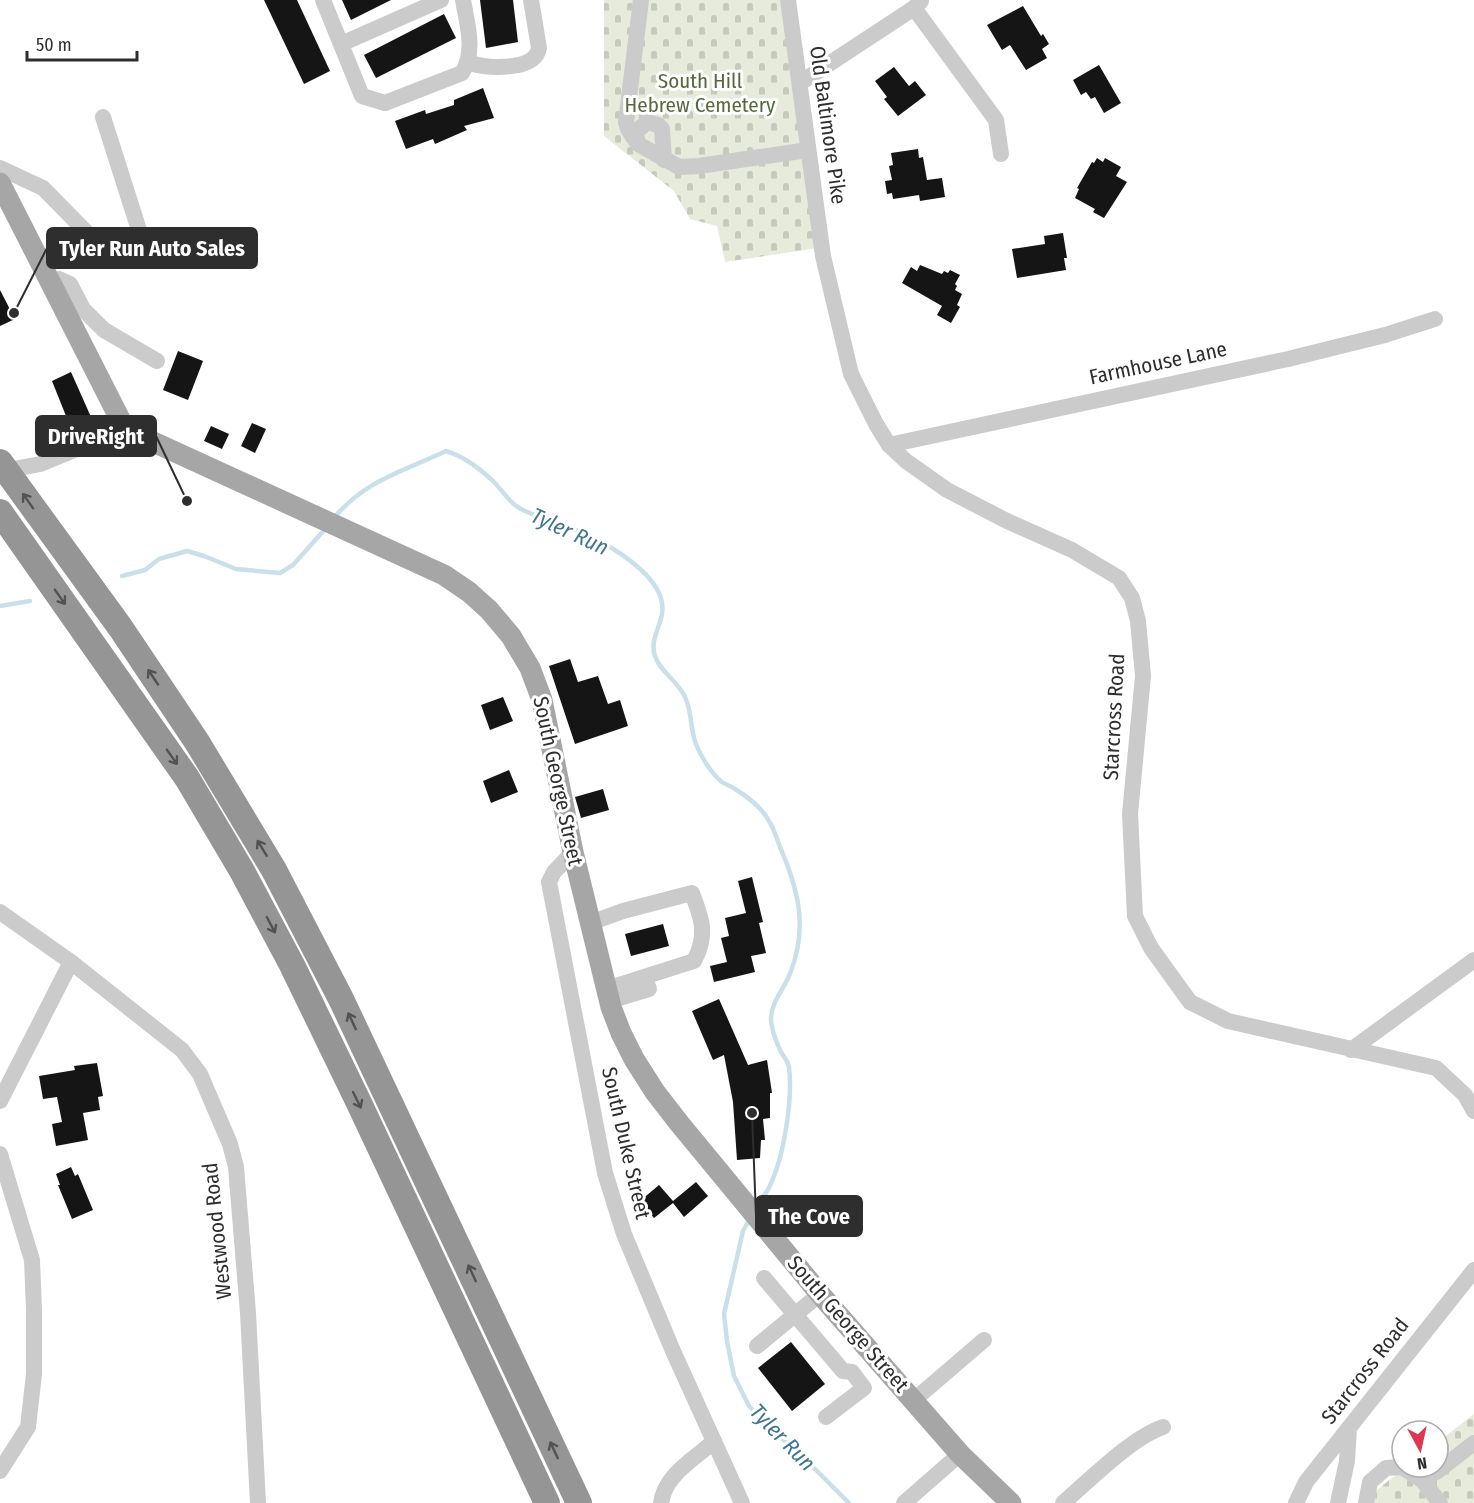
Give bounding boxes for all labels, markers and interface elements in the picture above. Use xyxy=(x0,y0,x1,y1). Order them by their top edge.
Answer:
scale bar xyxy=(27,24,136,62)
text: 50 m xyxy=(36,34,72,56)
street label: Old Baltimore Pike xyxy=(804,44,852,206)
park label: South Hill Hebrew Cemetery xyxy=(625,68,776,118)
callout: Tyler Run Auto Sales xyxy=(47,228,257,268)
text: Tyler Run Auto Sales xyxy=(59,235,245,262)
street label: Farmhouse Lane xyxy=(1087,336,1229,390)
callout: DriveRight xyxy=(36,416,156,456)
text: DriveRight xyxy=(48,423,144,450)
one-way arrow xyxy=(22,494,34,510)
water label: Tyler Run xyxy=(527,502,613,561)
one-way arrow xyxy=(54,589,66,605)
street label: Starcross Road xyxy=(1098,653,1130,781)
one-way arrow xyxy=(147,669,159,685)
street label: South George Street xyxy=(527,694,589,868)
one-way arrow xyxy=(166,748,178,765)
one-way arrow xyxy=(255,840,267,857)
one-way arrow xyxy=(265,916,277,933)
one-way arrow xyxy=(345,1013,357,1031)
street label: South Duke Street xyxy=(596,1065,656,1222)
one-way arrow xyxy=(352,1090,364,1108)
street label: Westwood Road xyxy=(197,1161,237,1301)
callout: The Cove xyxy=(756,1196,862,1236)
text: The Cove xyxy=(768,1203,850,1230)
street label: South George Street xyxy=(782,1250,914,1398)
one-way arrow xyxy=(465,1265,477,1283)
street label: Starcross Road xyxy=(1316,1313,1414,1429)
water label: Tyler Run xyxy=(744,1398,821,1476)
north arrow xyxy=(1390,1419,1450,1479)
one-way arrow xyxy=(548,1441,559,1459)
text: N xyxy=(1416,1453,1428,1473)

